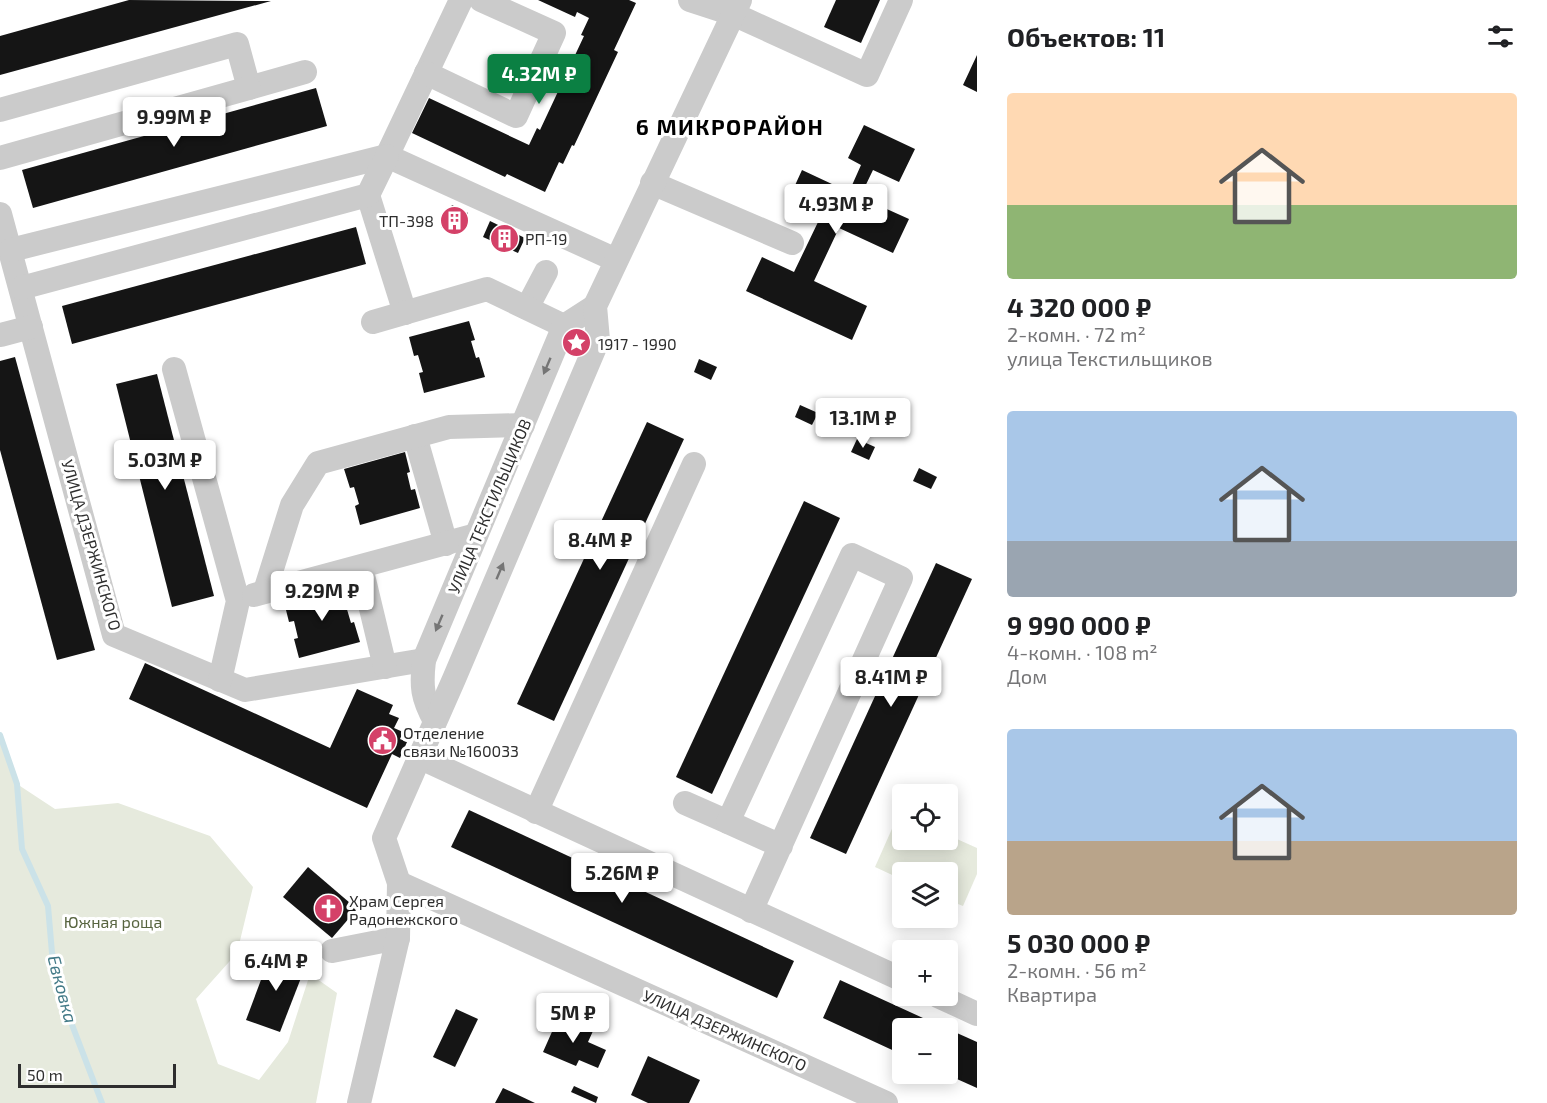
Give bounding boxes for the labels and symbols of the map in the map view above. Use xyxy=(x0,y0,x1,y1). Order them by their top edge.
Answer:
pin: 4.32M ₽ xyxy=(484,54,594,105)
pin: 9.99M ₽ xyxy=(119,97,229,148)
district label: 6 МИКРОРАЙОН xyxy=(636,113,824,139)
pin: 4.93M ₽ xyxy=(781,184,891,235)
building icon: ТП-398 xyxy=(439,204,471,236)
place label: ТП-398 xyxy=(379,211,434,230)
building icon: РП-19 xyxy=(488,222,520,254)
place label: РП-19 xyxy=(525,229,567,248)
place icon: 1917 - 1990 xyxy=(561,327,593,359)
place label: 1917 - 1990 xyxy=(598,334,677,353)
one-way arrow xyxy=(543,357,552,374)
pin: 13.1M ₽ xyxy=(808,398,918,449)
street label: УЛИЦА ТЕКСТИЛЬЩИКОВ xyxy=(444,416,534,596)
pin: 5.03M ₽ xyxy=(110,440,220,491)
street label: УЛИЦА ДЗЕРЖИНСКОГО xyxy=(58,457,126,633)
pin: 8.4M ₽ xyxy=(551,520,649,571)
one-way arrow xyxy=(495,561,505,579)
pin: 9.29M ₽ xyxy=(267,571,377,622)
one-way arrow xyxy=(434,614,444,632)
pin: 8.41M ₽ xyxy=(836,657,946,708)
place label: Отделение связи №160033 xyxy=(403,723,519,760)
public building icon: Отделение связи №160033 xyxy=(366,725,398,757)
pin: 5.26M ₽ xyxy=(567,853,677,904)
place label: Храм Сергея Радонежского xyxy=(349,891,458,928)
church icon: Храм Сергея Радонежского xyxy=(312,893,344,925)
park label: Южная роща xyxy=(64,912,162,931)
pin: 6.4M ₽ xyxy=(227,941,325,992)
water label: Евковка xyxy=(43,953,83,1025)
street label: УЛИЦА ДЗЕРЖИНСКОГО xyxy=(640,985,810,1075)
pin: 5M ₽ xyxy=(537,993,609,1044)
scale bar xyxy=(18,1061,176,1088)

